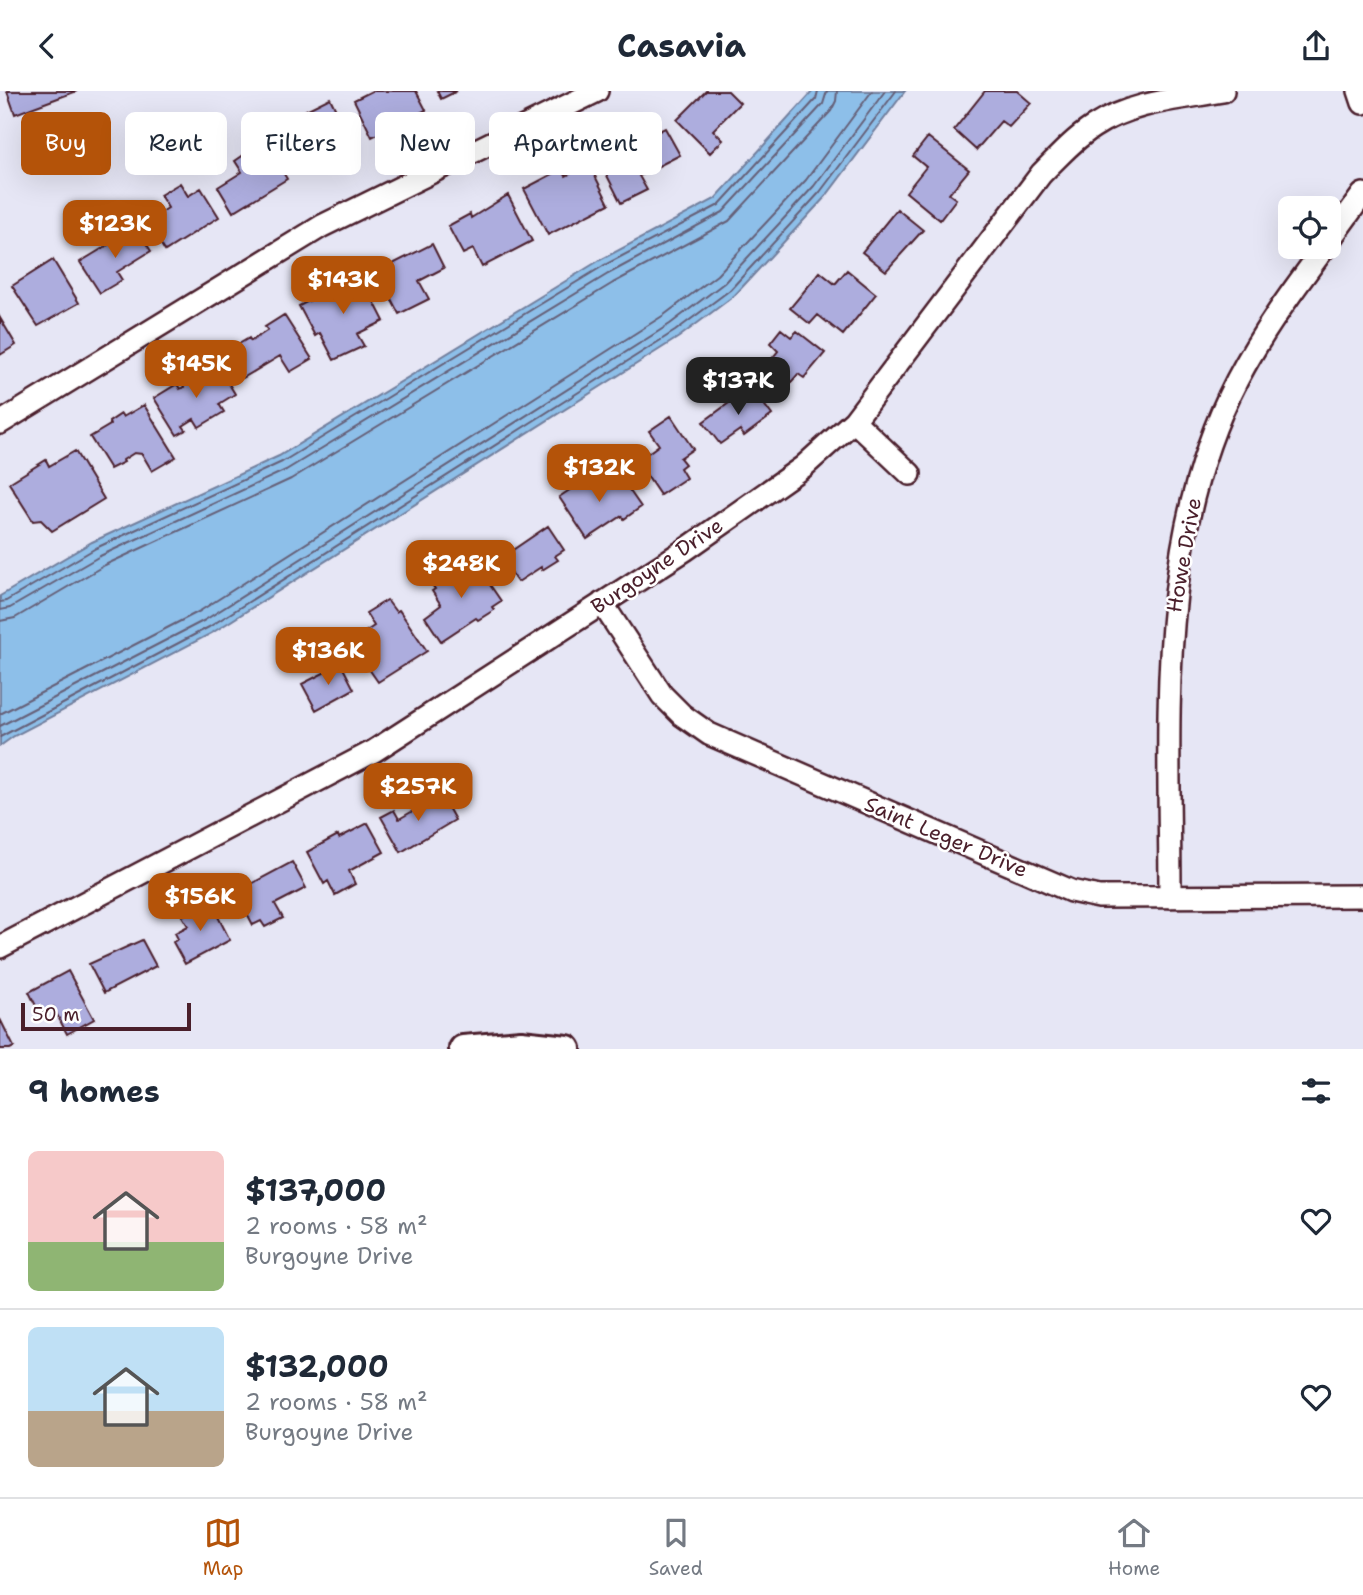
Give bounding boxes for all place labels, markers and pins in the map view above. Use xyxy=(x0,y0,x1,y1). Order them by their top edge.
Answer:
pin: $123K xyxy=(66,201,164,260)
pin: $143K xyxy=(294,257,392,316)
pin: $145K xyxy=(147,341,245,400)
pin: $137K xyxy=(689,357,787,417)
pin: $132K xyxy=(550,445,648,504)
pin: $248K xyxy=(412,540,510,600)
pin: $136K xyxy=(279,627,377,687)
pin: $257K xyxy=(369,763,467,823)
pin: $156K xyxy=(151,873,249,933)

